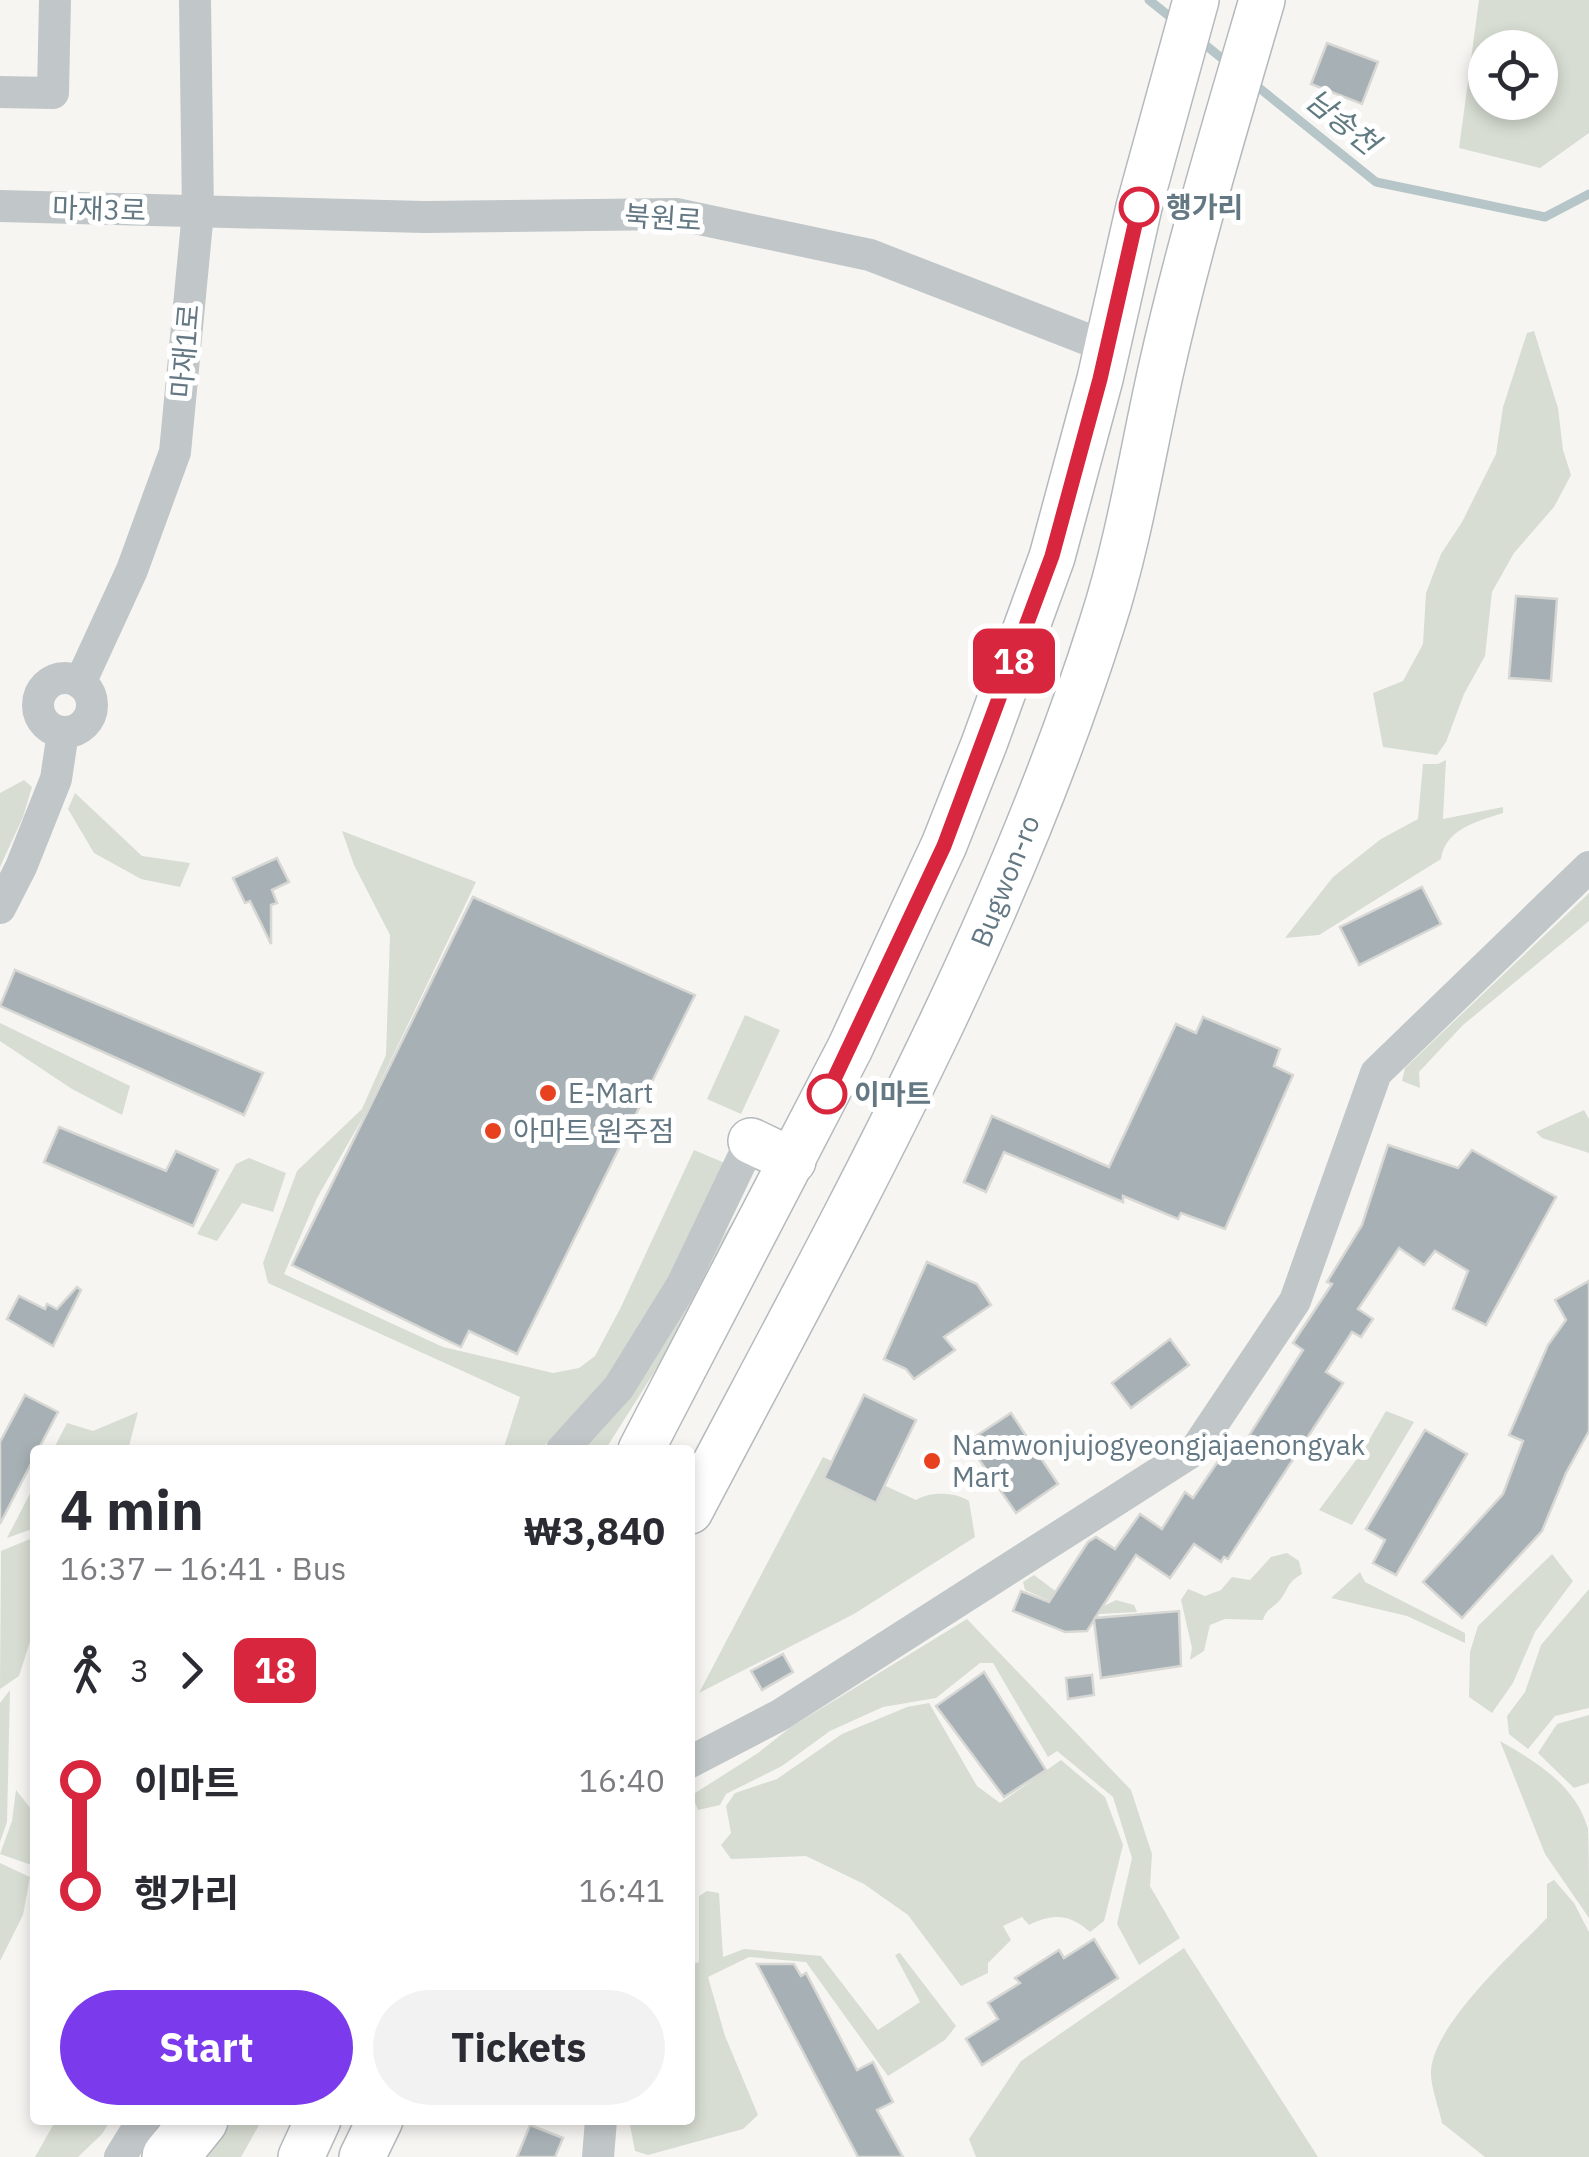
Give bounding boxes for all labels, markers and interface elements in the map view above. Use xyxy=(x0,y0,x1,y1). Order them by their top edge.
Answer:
map controls xyxy=(1468,30,1558,120)
button: locate xyxy=(1468,30,1558,120)
water label: 남송천 xyxy=(1298,80,1390,164)
street label: 마재3로 xyxy=(51,188,147,229)
marker: 행가리 xyxy=(1120,188,1158,226)
place label: 행가리 xyxy=(1166,188,1243,225)
street label: 북원로 xyxy=(623,196,703,239)
street label: 마재1로 xyxy=(162,302,207,399)
line badge: 18 xyxy=(969,628,1059,694)
text: 18 xyxy=(993,638,1035,684)
street label: Bugwon-ro xyxy=(961,809,1048,952)
place label: E-Mart xyxy=(568,1074,653,1111)
marker: 이마트 xyxy=(808,1075,846,1113)
place label: 이마트 xyxy=(854,1075,931,1112)
marker: E-Mart xyxy=(537,1082,559,1104)
place label: 아마트 원주점 xyxy=(513,1112,674,1149)
marker: 아마트 원주점 xyxy=(482,1120,504,1142)
place label: Namwonjujogyeongjajaenongyak Mart xyxy=(952,1426,1366,1495)
marker: Namwonjujogyeongjajaenongyak Mart xyxy=(921,1450,943,1472)
text: 4 min xyxy=(60,1474,204,1545)
text: ₩3,840 xyxy=(523,1506,665,1555)
text: 16:37 – 16:41 · Bus xyxy=(60,1547,346,1589)
icon: walk xyxy=(60,1643,115,1698)
icon: forward xyxy=(164,1643,219,1698)
text: 18 xyxy=(254,1647,296,1693)
text: 3 xyxy=(130,1649,149,1691)
text: 이마트 xyxy=(134,1758,239,1807)
text: 16:40 xyxy=(579,1759,665,1801)
text: 행가리 xyxy=(134,1868,239,1917)
text: 16:41 xyxy=(579,1869,665,1911)
button: Start xyxy=(60,1990,353,2105)
button: Tickets xyxy=(373,1990,665,2105)

